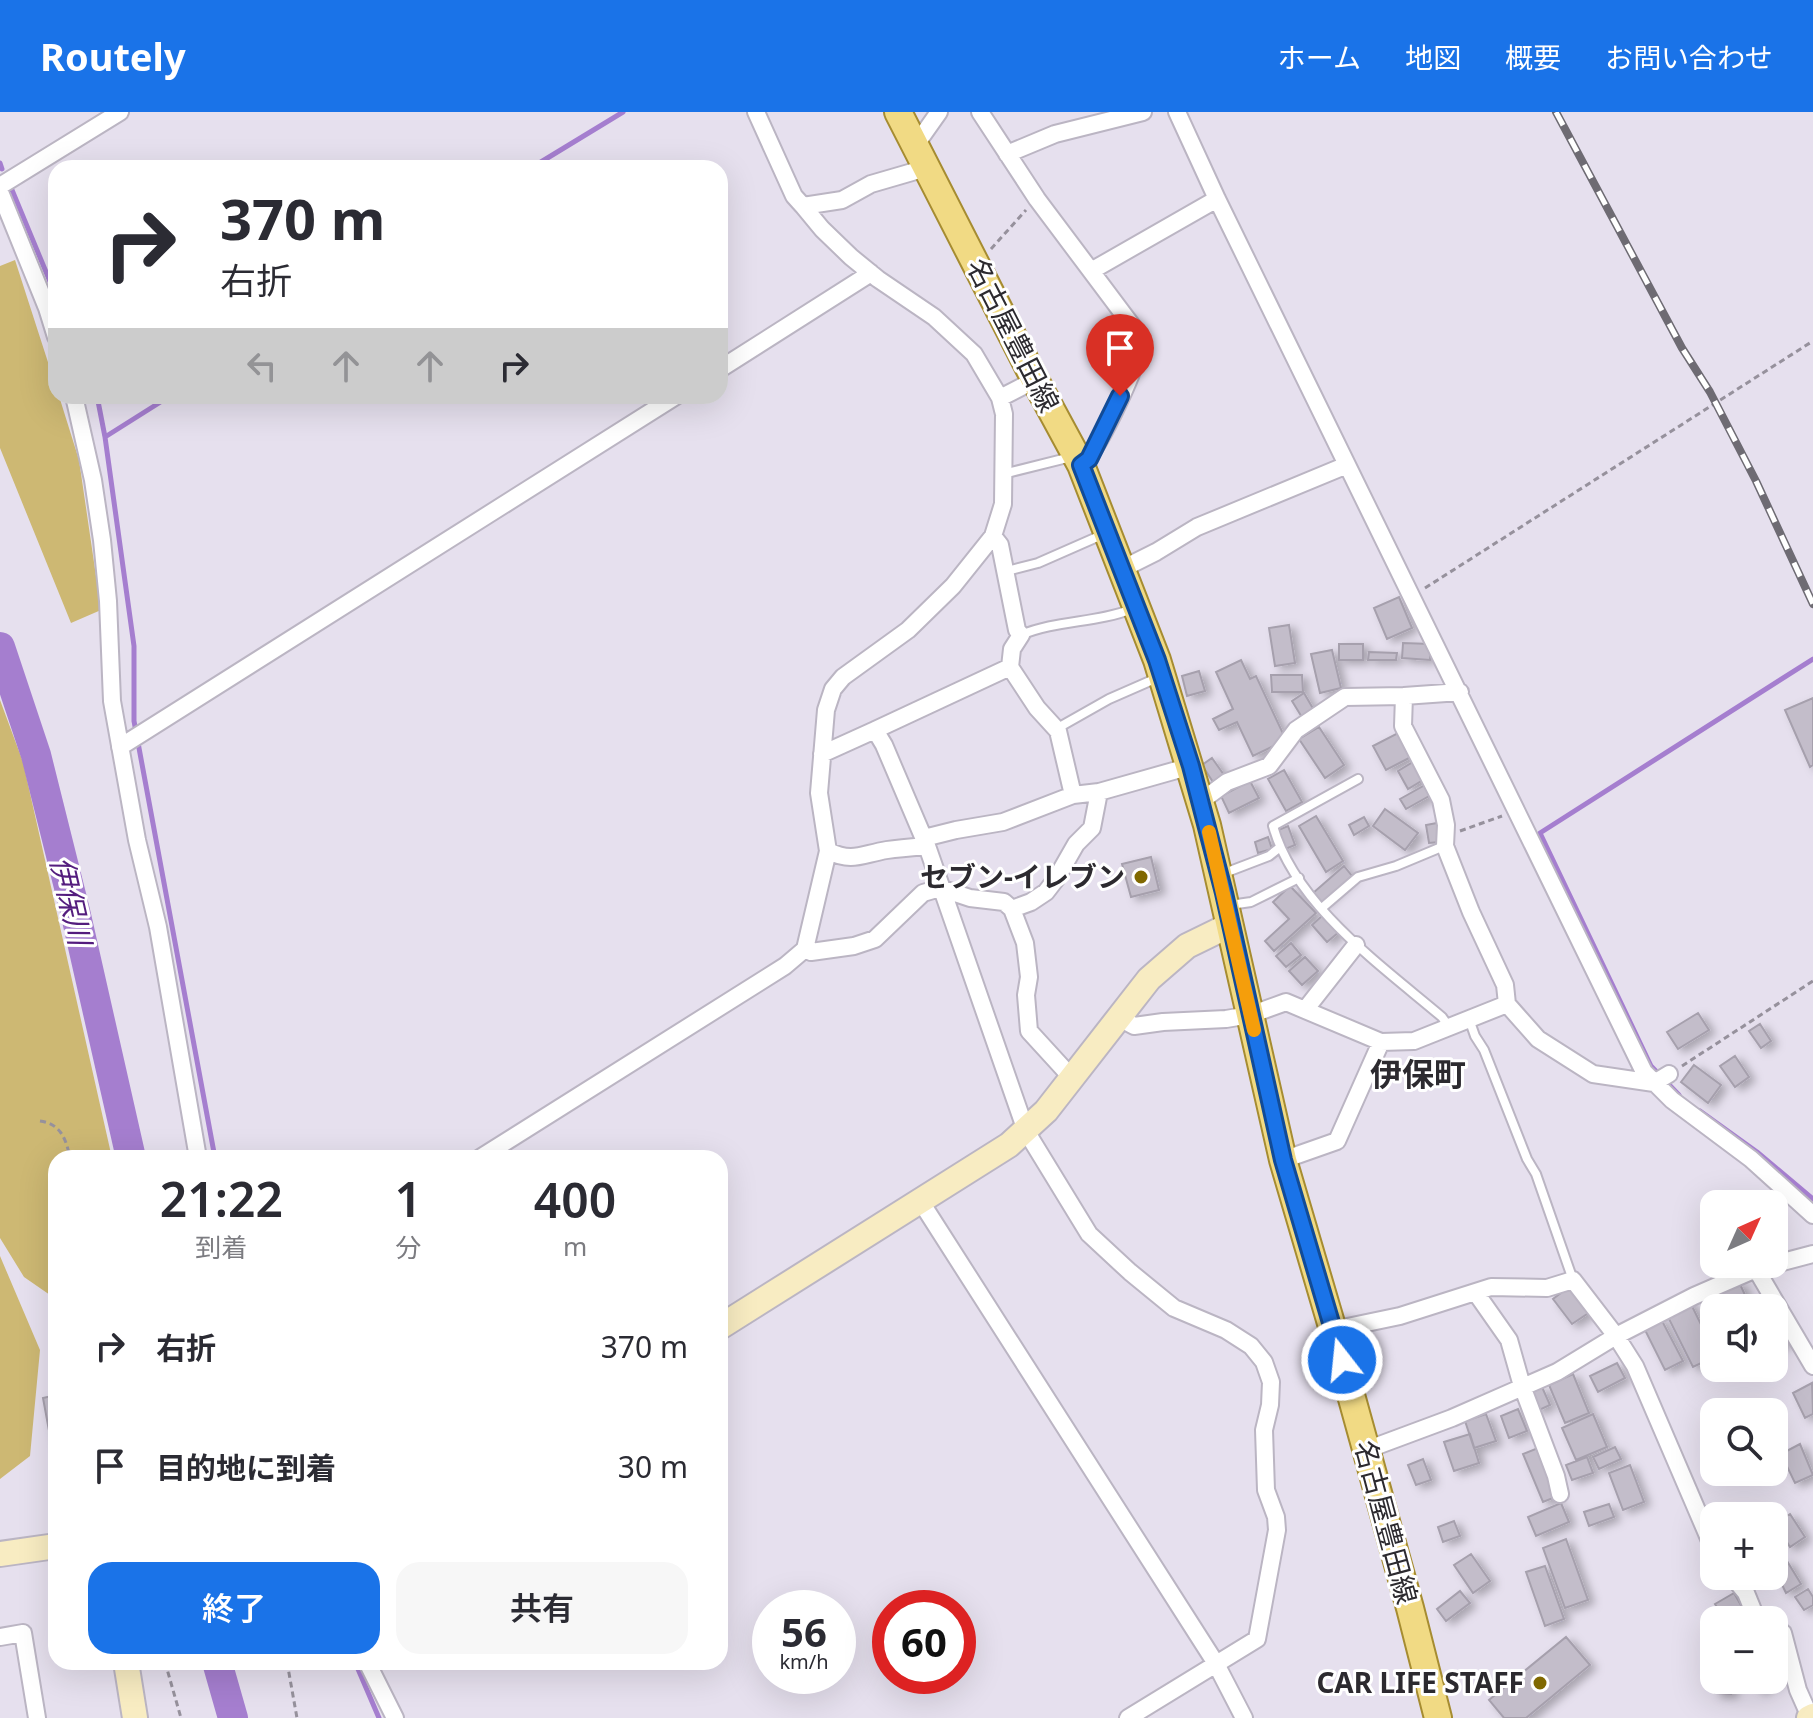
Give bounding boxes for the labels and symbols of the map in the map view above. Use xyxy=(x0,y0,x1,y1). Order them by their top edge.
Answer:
street label: 名古屋豊田線 xyxy=(959,251,1069,418)
pin xyxy=(1086,314,1154,396)
water label: 伊保川 xyxy=(41,852,102,952)
place label: セブン-イレブン xyxy=(920,857,1125,895)
marker: セブン-イレブン xyxy=(1132,868,1150,886)
district label: 伊保町 xyxy=(1370,1052,1466,1095)
north arrow xyxy=(1700,1190,1788,1278)
position arrow xyxy=(1300,1318,1384,1402)
street label: 名古屋豊田線 xyxy=(1347,1436,1427,1608)
speed limit sign: 60 xyxy=(872,1590,976,1694)
place label: CAR LIFE STAFF xyxy=(1316,1663,1524,1701)
marker: CAR LIFE STAFF xyxy=(1531,1674,1549,1692)

